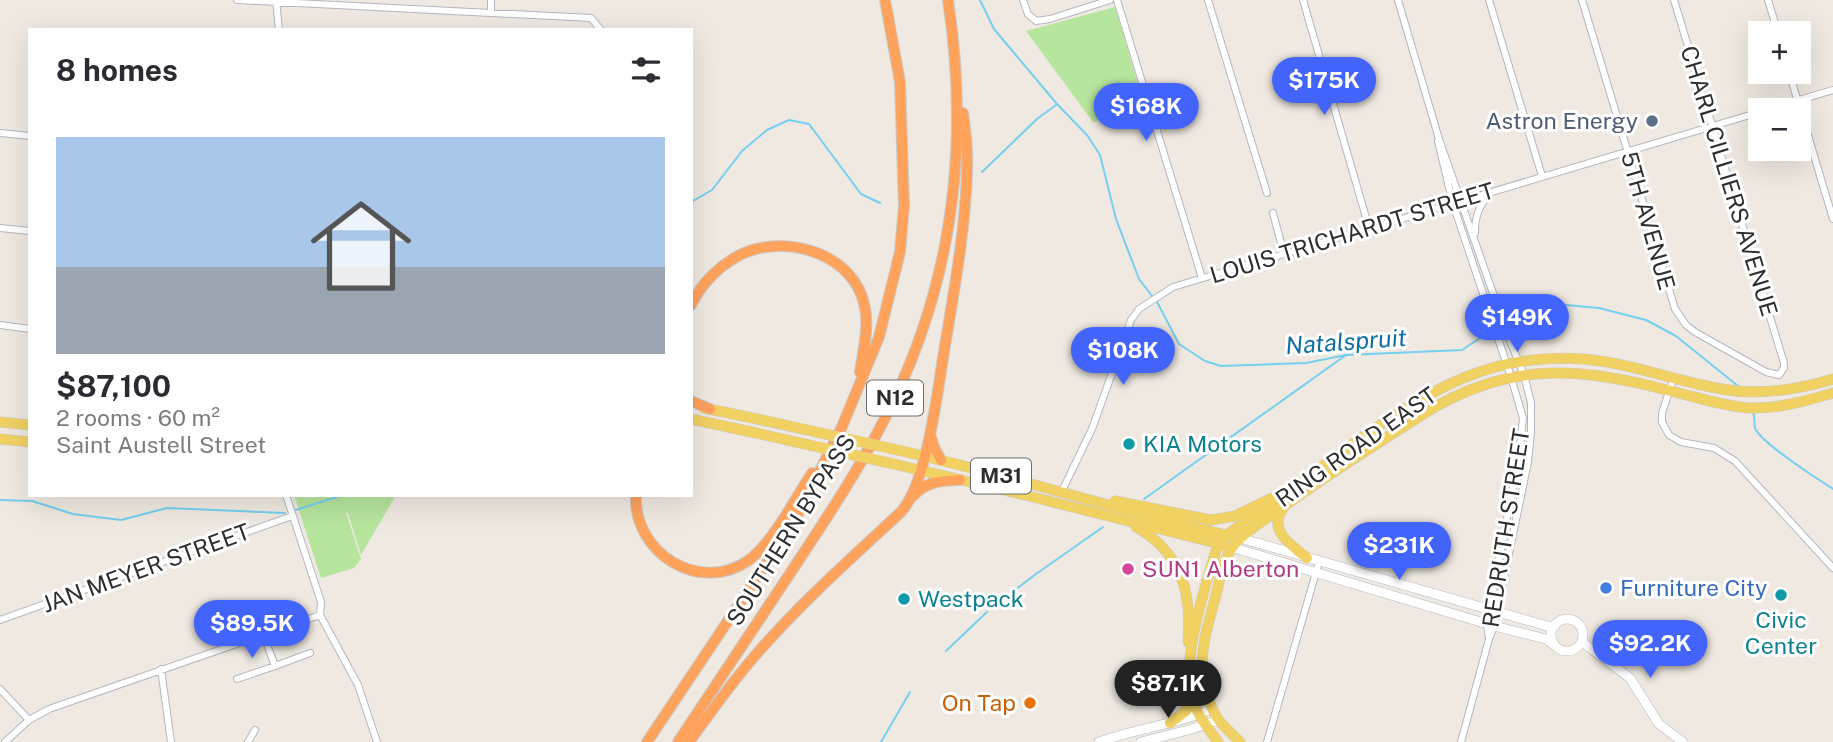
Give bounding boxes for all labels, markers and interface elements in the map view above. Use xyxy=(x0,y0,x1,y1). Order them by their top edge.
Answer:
map controls xyxy=(1748,21,1811,161)
button: + xyxy=(1748,21,1811,84)
street label: CHARL CILLIERS AVENUE xyxy=(1675,42,1784,319)
icon: filters xyxy=(627,51,665,89)
text: 8 homes xyxy=(56,52,178,88)
pin: $175K xyxy=(1275,58,1373,117)
text: $175K xyxy=(1288,66,1360,93)
pin: $168K xyxy=(1097,83,1195,143)
text: $168K xyxy=(1110,92,1182,119)
button: − xyxy=(1748,98,1811,161)
place label: Astron Energy xyxy=(1486,107,1638,134)
marker: Astron Energy xyxy=(1644,113,1660,129)
street label: 5TH AVENUE xyxy=(1616,149,1681,293)
street label: LOUIS TRICHARDT STREET xyxy=(1207,176,1497,289)
icon: home xyxy=(298,183,424,309)
pin: $149K xyxy=(1468,294,1566,354)
text: $149K xyxy=(1481,303,1553,330)
water label: Natalspruit xyxy=(1284,323,1407,359)
pin: $108K xyxy=(1074,328,1172,387)
text: $108K xyxy=(1087,336,1159,363)
text: $87,100 xyxy=(56,368,171,404)
road number: N12 xyxy=(867,380,923,416)
street label: RING ROAD EAST xyxy=(1270,381,1442,512)
text: 2 rooms · 60 m² xyxy=(56,404,220,431)
street label: REDRUTH STREET xyxy=(1476,426,1535,629)
street label: SOUTHERN BYPASS xyxy=(721,429,860,630)
place label: KIA Motors xyxy=(1143,430,1262,457)
text: Saint Austell Street xyxy=(56,431,266,458)
marker: KIA Motors xyxy=(1121,436,1137,452)
road number: M31 xyxy=(971,458,1031,494)
street label: JAN MEYER STREET xyxy=(38,517,254,618)
pin: $231K xyxy=(1350,522,1448,582)
text: $231K xyxy=(1363,531,1435,558)
place label: SUN1 Alberton xyxy=(1142,555,1299,582)
marker: SUN1 Alberton xyxy=(1120,561,1136,577)
place label: Furniture City xyxy=(1620,574,1767,601)
marker: Furniture City xyxy=(1598,580,1614,596)
place label: Westpack xyxy=(918,585,1024,612)
marker: Civic Center xyxy=(1773,587,1789,603)
marker: Westpack xyxy=(896,591,912,607)
pin: $89.5K xyxy=(195,600,309,660)
place label: Civic Center xyxy=(1745,606,1817,659)
text: $89.5K xyxy=(210,609,294,636)
pin: $92.2K xyxy=(1593,620,1707,680)
text: $92.2K xyxy=(1608,629,1692,656)
pin: $87.1K xyxy=(1111,660,1225,720)
text: $87.1K xyxy=(1130,669,1206,696)
place label: On Tap xyxy=(942,689,1016,716)
marker: On Tap xyxy=(1022,695,1038,711)

